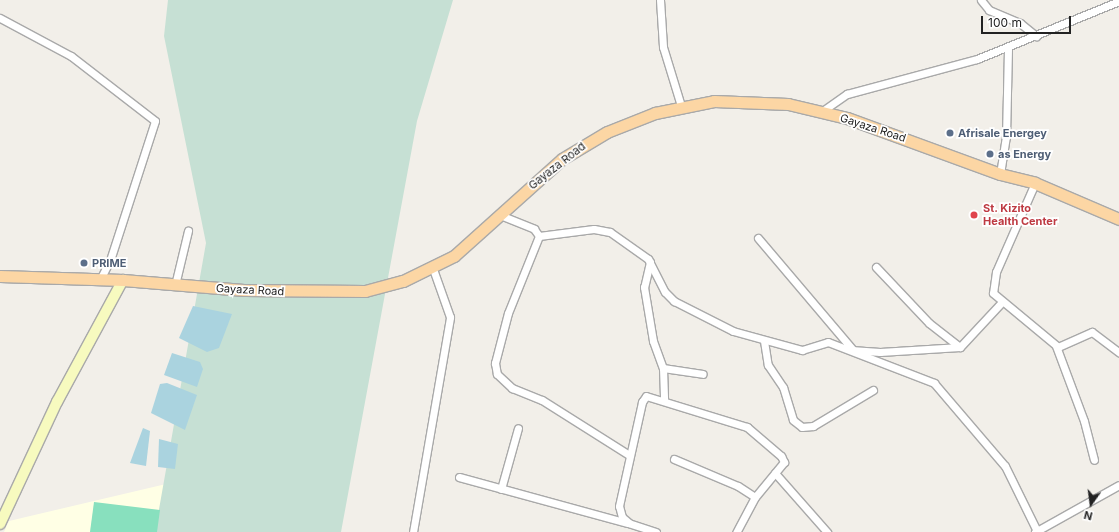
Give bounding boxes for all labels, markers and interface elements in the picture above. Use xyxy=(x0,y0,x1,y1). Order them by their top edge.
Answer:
scale bar xyxy=(983,8,1073,34)
text: 100 m xyxy=(988,15,1022,30)
street label: Gayaza Road xyxy=(838,111,908,145)
place label: Afrisale Energey xyxy=(958,126,1047,140)
marker: Afrisale Energey xyxy=(945,128,955,138)
street label: Gayaza Road xyxy=(526,140,588,192)
place label: as Energy xyxy=(998,147,1051,161)
marker: as Energy xyxy=(985,149,995,159)
place label: St. Kizito Health Center xyxy=(983,202,1057,228)
marker: St. Kizito Health Center xyxy=(968,209,980,221)
place label: PRIME xyxy=(92,256,126,270)
marker: PRIME xyxy=(79,258,89,268)
street label: Gayaza Road xyxy=(215,282,285,298)
north arrow xyxy=(1071,484,1111,524)
text: N xyxy=(1082,508,1094,523)

